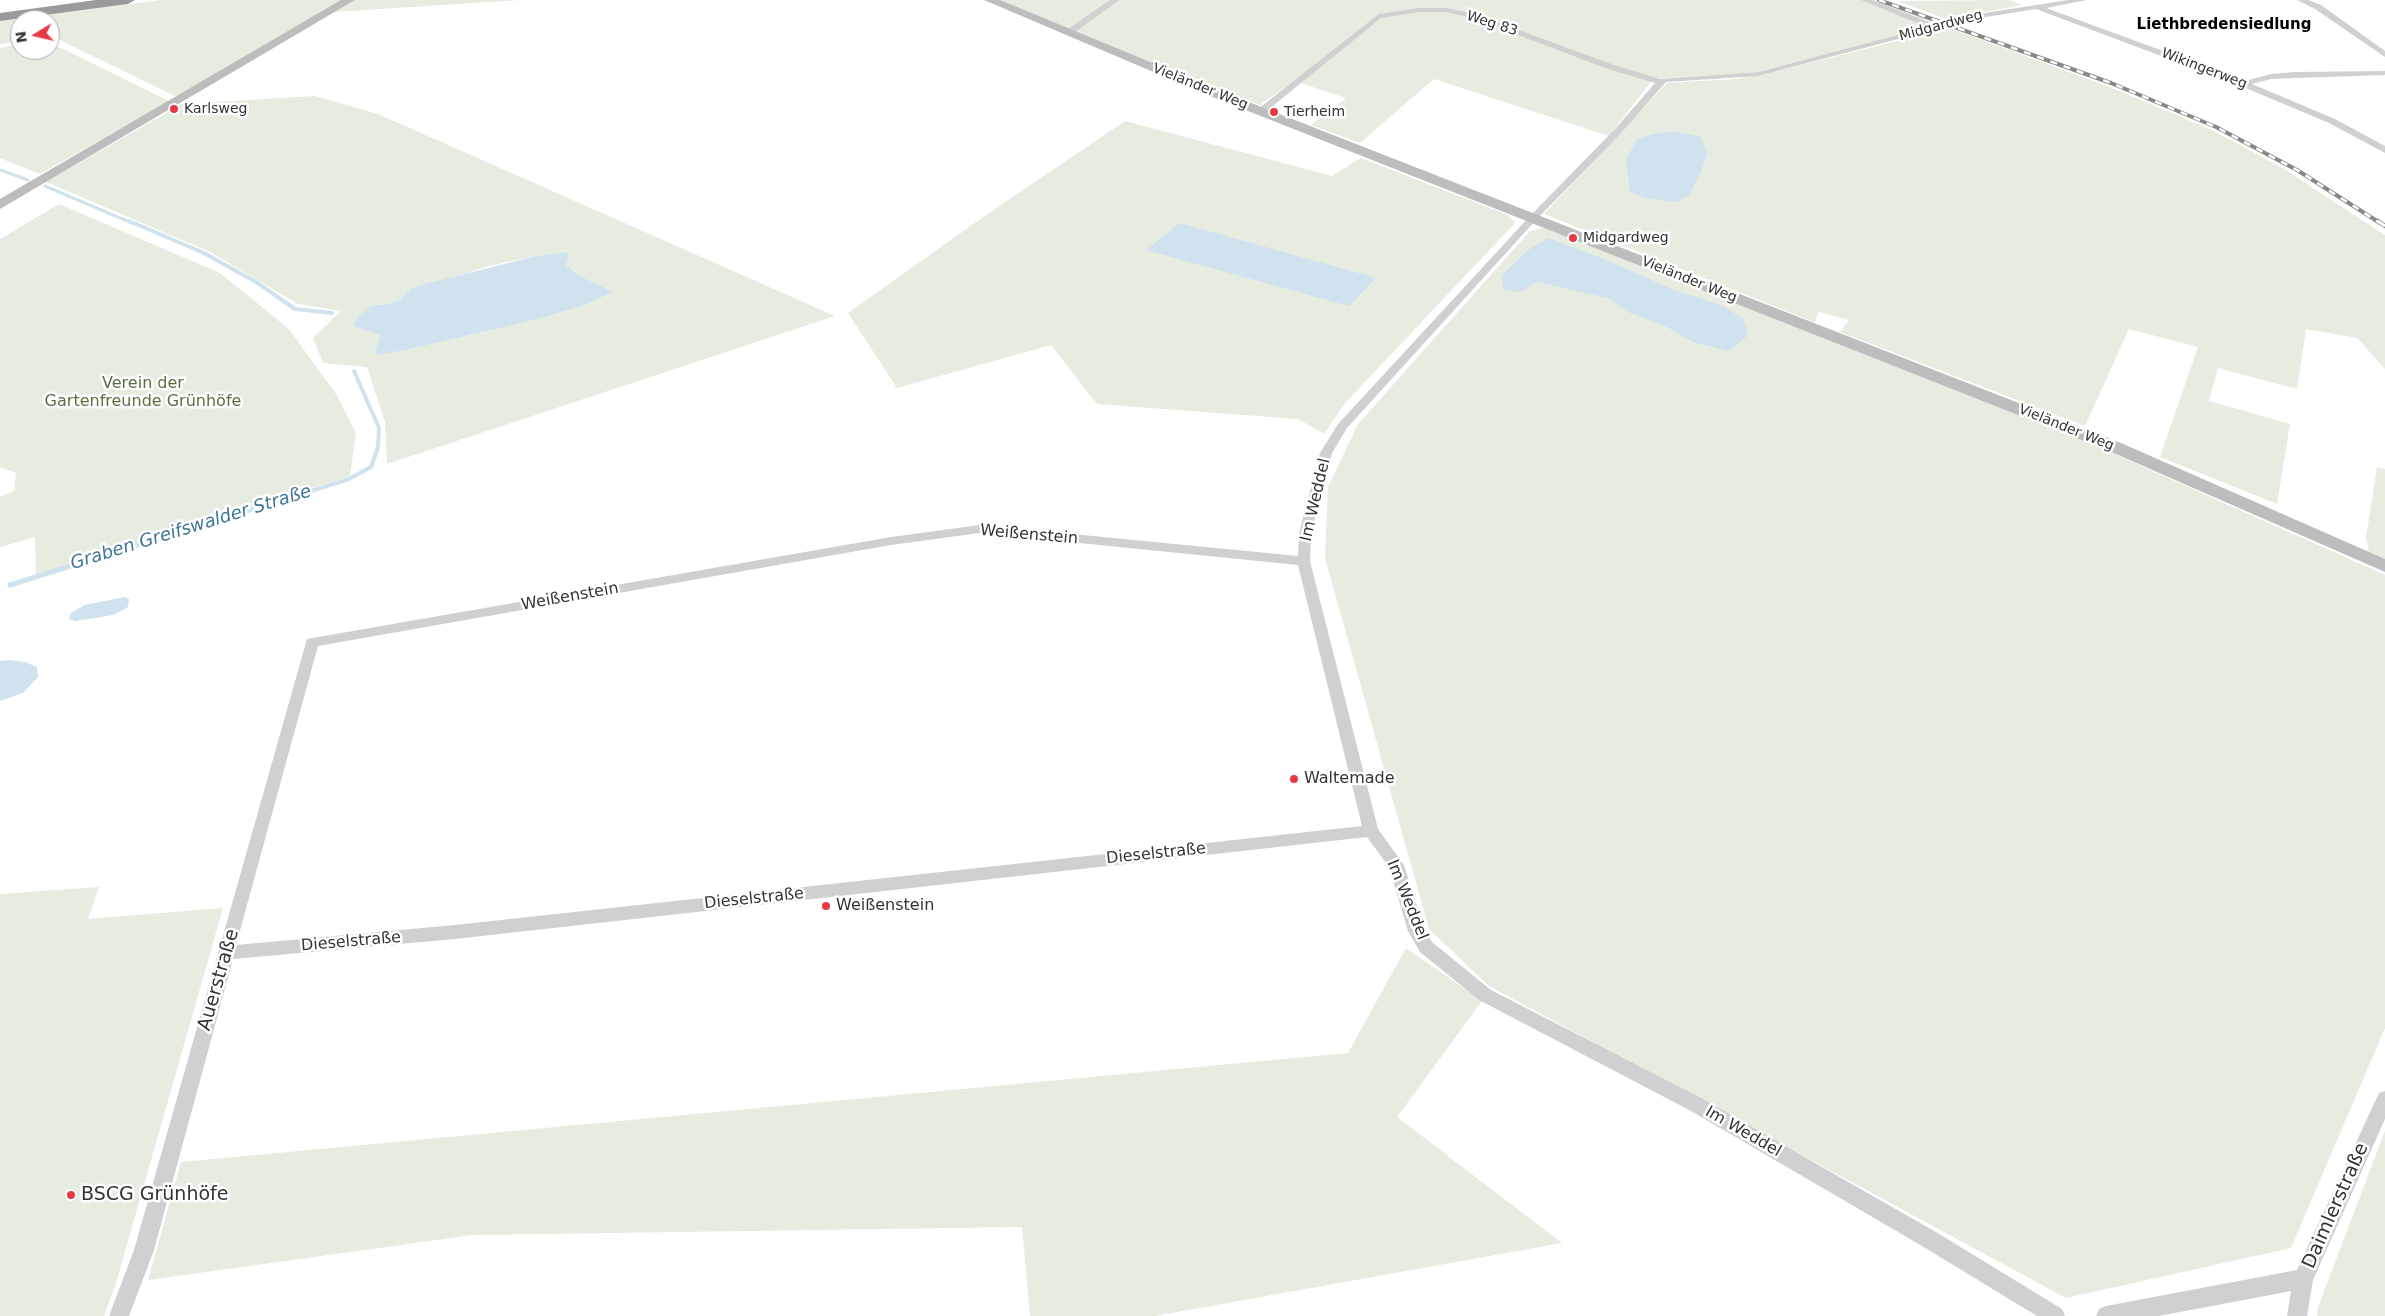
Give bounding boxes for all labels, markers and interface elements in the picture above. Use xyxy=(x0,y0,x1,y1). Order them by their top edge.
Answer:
street label: Midgardweg xyxy=(1897,7,1985,45)
street label: Weg 83 xyxy=(1464,8,1520,40)
north arrow xyxy=(10,10,60,60)
district label: Liethbredensiedlung xyxy=(2137,16,2311,34)
text: N xyxy=(12,30,30,44)
street label: Wikingerweg xyxy=(2159,45,2249,93)
street label: Vieländer Weg xyxy=(1150,60,1250,114)
place label: Karlsweg xyxy=(184,101,247,117)
marker: Karlsweg xyxy=(168,103,180,115)
place label: Tierheim xyxy=(1284,104,1345,120)
marker: Tierheim xyxy=(1268,106,1280,118)
place label: Midgardweg xyxy=(1583,230,1669,246)
marker: Midgardweg xyxy=(1567,232,1579,244)
street label: Vieländer Weg xyxy=(1639,253,1739,307)
park label: Verein der Gartenfreunde Grünhöfe xyxy=(45,374,241,412)
street label: Vieländer Weg xyxy=(2016,401,2116,455)
street label: Im Weddel xyxy=(1297,457,1335,543)
water label: Graben Greifswalder Straße xyxy=(68,481,314,575)
street label: Weißenstein xyxy=(979,521,1079,549)
street label: Weißenstein xyxy=(520,579,620,615)
place label: Waltemade xyxy=(1304,769,1395,789)
marker: Waltemade xyxy=(1288,773,1300,785)
street label: Dieselstraße xyxy=(1105,839,1207,869)
street label: Im Weddel xyxy=(1382,857,1432,943)
street label: Dieselstraße xyxy=(703,884,805,914)
place label: Weißenstein xyxy=(836,896,934,916)
marker: Weißenstein xyxy=(820,900,832,912)
street label: Auerstraße xyxy=(194,926,244,1034)
street label: Dieselstraße xyxy=(300,928,402,956)
street label: Im Weddel xyxy=(1702,1103,1784,1161)
street label: Daimlerstraße xyxy=(2298,1140,2374,1272)
place label: BSCG Grünhöfe xyxy=(81,1184,228,1206)
marker: BSCG Grünhöfe xyxy=(65,1189,77,1201)

